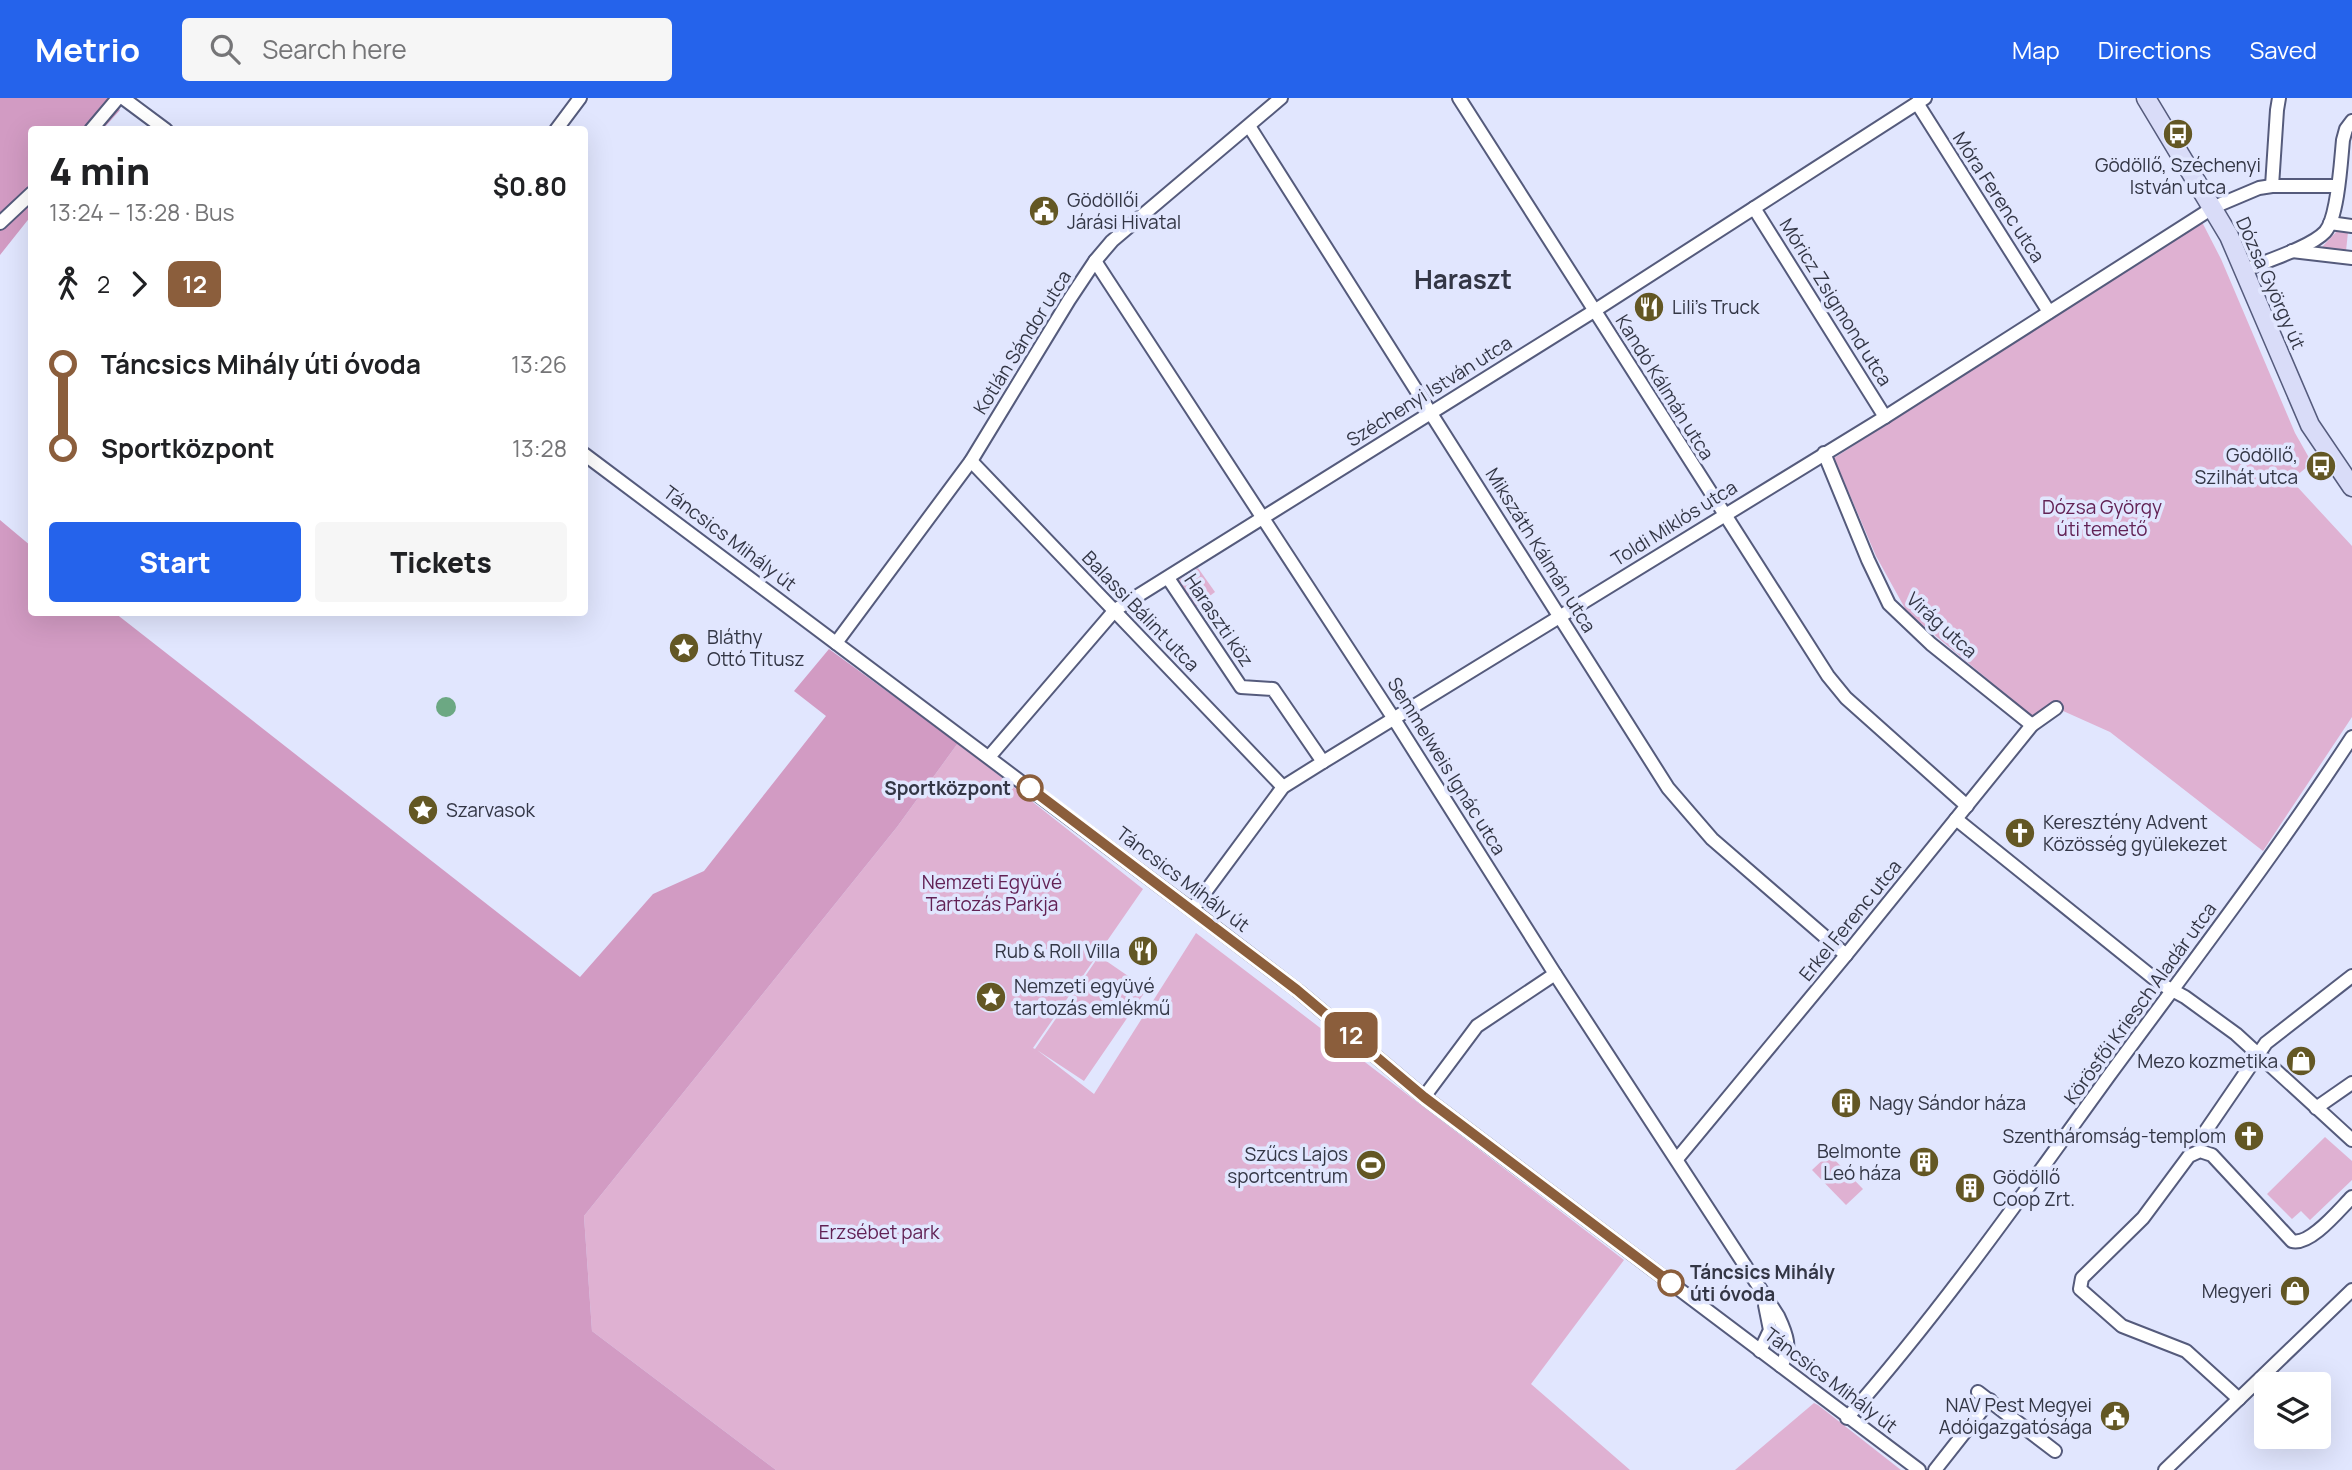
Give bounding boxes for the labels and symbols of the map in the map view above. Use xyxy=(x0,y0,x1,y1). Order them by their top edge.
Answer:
bus stop icon: Gödöllő, Széchenyi István utca xyxy=(2161,117,2195,151)
street label: Móra Ferenc utca xyxy=(1947,127,2051,267)
place label: Gödöllő, Széchenyi István utca xyxy=(2095,152,2261,200)
place label: Gödöllői Járási Hivatal xyxy=(1067,187,1181,235)
public building icon: Gödöllői Járási Hivatal xyxy=(1027,194,1061,228)
street label: Móricz Zsigmond utca xyxy=(1774,213,1898,391)
street label: Dózsa György út xyxy=(2230,213,2312,353)
district label: Haraszt xyxy=(1414,261,1512,297)
street label: Kotlán Sándor utca xyxy=(967,265,1077,419)
restaurant icon: Lili's Truck xyxy=(1632,290,1666,324)
place label: Lili's Truck xyxy=(1672,294,1760,320)
street label: Kandó Kálmán utca xyxy=(1610,309,1720,465)
street label: Széchenyi István utca xyxy=(1341,330,1517,452)
place label: Gödöllő, Szilhát utca xyxy=(2195,442,2298,490)
bus stop icon: Gödöllő, Szilhát utca xyxy=(2304,449,2338,483)
street label: Mikszáth Kálmán utca xyxy=(1480,463,1602,637)
street label: Toldi Miklós utca xyxy=(1606,474,1742,572)
street label: Táncsics Mihály út xyxy=(658,479,802,597)
park label: Dózsa György úti temető xyxy=(2042,494,2162,542)
street label: Balassi Bálint utca xyxy=(1077,545,1205,677)
street label: Haraszti köz xyxy=(1178,569,1260,671)
street label: Virág utca xyxy=(1901,586,1983,664)
place label: Bláthy Ottó Titusz xyxy=(707,624,805,672)
place icon: Bláthy Ottó Titusz xyxy=(667,631,701,665)
street label: Semmelweis Ignác utca xyxy=(1382,672,1512,860)
place label: Sportközpont xyxy=(884,775,1011,801)
marker: Sportközpont xyxy=(1017,775,1043,801)
place icon: Szarvasok xyxy=(406,793,440,827)
place label: Szarvasok xyxy=(446,797,535,823)
place label: Keresztény Advent Közösség gyülekezet xyxy=(2043,809,2227,857)
church icon: Keresztény Advent Közösség gyülekezet xyxy=(2003,816,2037,850)
street label: Táncsics Mihály út xyxy=(1111,820,1255,938)
street label: Erkel Ferenc utca xyxy=(1793,854,1907,986)
park label: Nemzeti Együvé Tartozás Parkja xyxy=(922,869,1062,917)
street label: Körösfői Kriesch Aladár utca xyxy=(2058,897,2222,1109)
restaurant icon: Rub & Roll Villa xyxy=(1126,934,1160,968)
place label: Rub & Roll Villa xyxy=(995,938,1120,964)
place label: Nemzeti együvé tartozás emlékmű xyxy=(1014,973,1170,1021)
place icon: Nemzeti együvé tartozás emlékmű xyxy=(974,980,1008,1014)
line badge: 12 xyxy=(1320,1012,1382,1058)
shop icon: Mezo kozmetika xyxy=(2284,1044,2318,1078)
place label: Mezo kozmetika xyxy=(2137,1048,2278,1074)
building icon: Nagy Sándor háza xyxy=(1829,1086,1863,1120)
place label: Nagy Sándor háza xyxy=(1869,1090,2026,1116)
church icon: Szentháromság-templom xyxy=(2232,1119,2266,1153)
place label: Szentháromság-templom xyxy=(2002,1123,2226,1149)
place label: Belmonte Leó háza xyxy=(1817,1138,1901,1186)
place label: Szűcs Lajos sportcentrum xyxy=(1227,1141,1348,1189)
building icon: Belmonte Leó háza xyxy=(1907,1145,1941,1179)
sports icon: Szűcs Lajos sportcentrum xyxy=(1354,1148,1388,1182)
place label: Gödöllő Coop Zrt. xyxy=(1993,1164,2075,1212)
building icon: Gödöllő Coop Zrt. xyxy=(1953,1171,1987,1205)
park label: Erzsébet park xyxy=(819,1219,940,1245)
place label: Táncsics Mihály úti óvoda xyxy=(1690,1259,1835,1307)
marker: Táncsics Mihály úti óvoda xyxy=(1658,1270,1684,1296)
shop icon: Megyeri xyxy=(2278,1274,2312,1308)
place label: Megyeri xyxy=(2202,1278,2272,1304)
street label: Táncsics Mihály út xyxy=(1759,1321,1903,1439)
place label: NAV Pest Megyei Adóigazgatósága xyxy=(1939,1392,2092,1440)
public building icon: NAV Pest Megyei Adóigazgatósága xyxy=(2098,1399,2132,1433)

